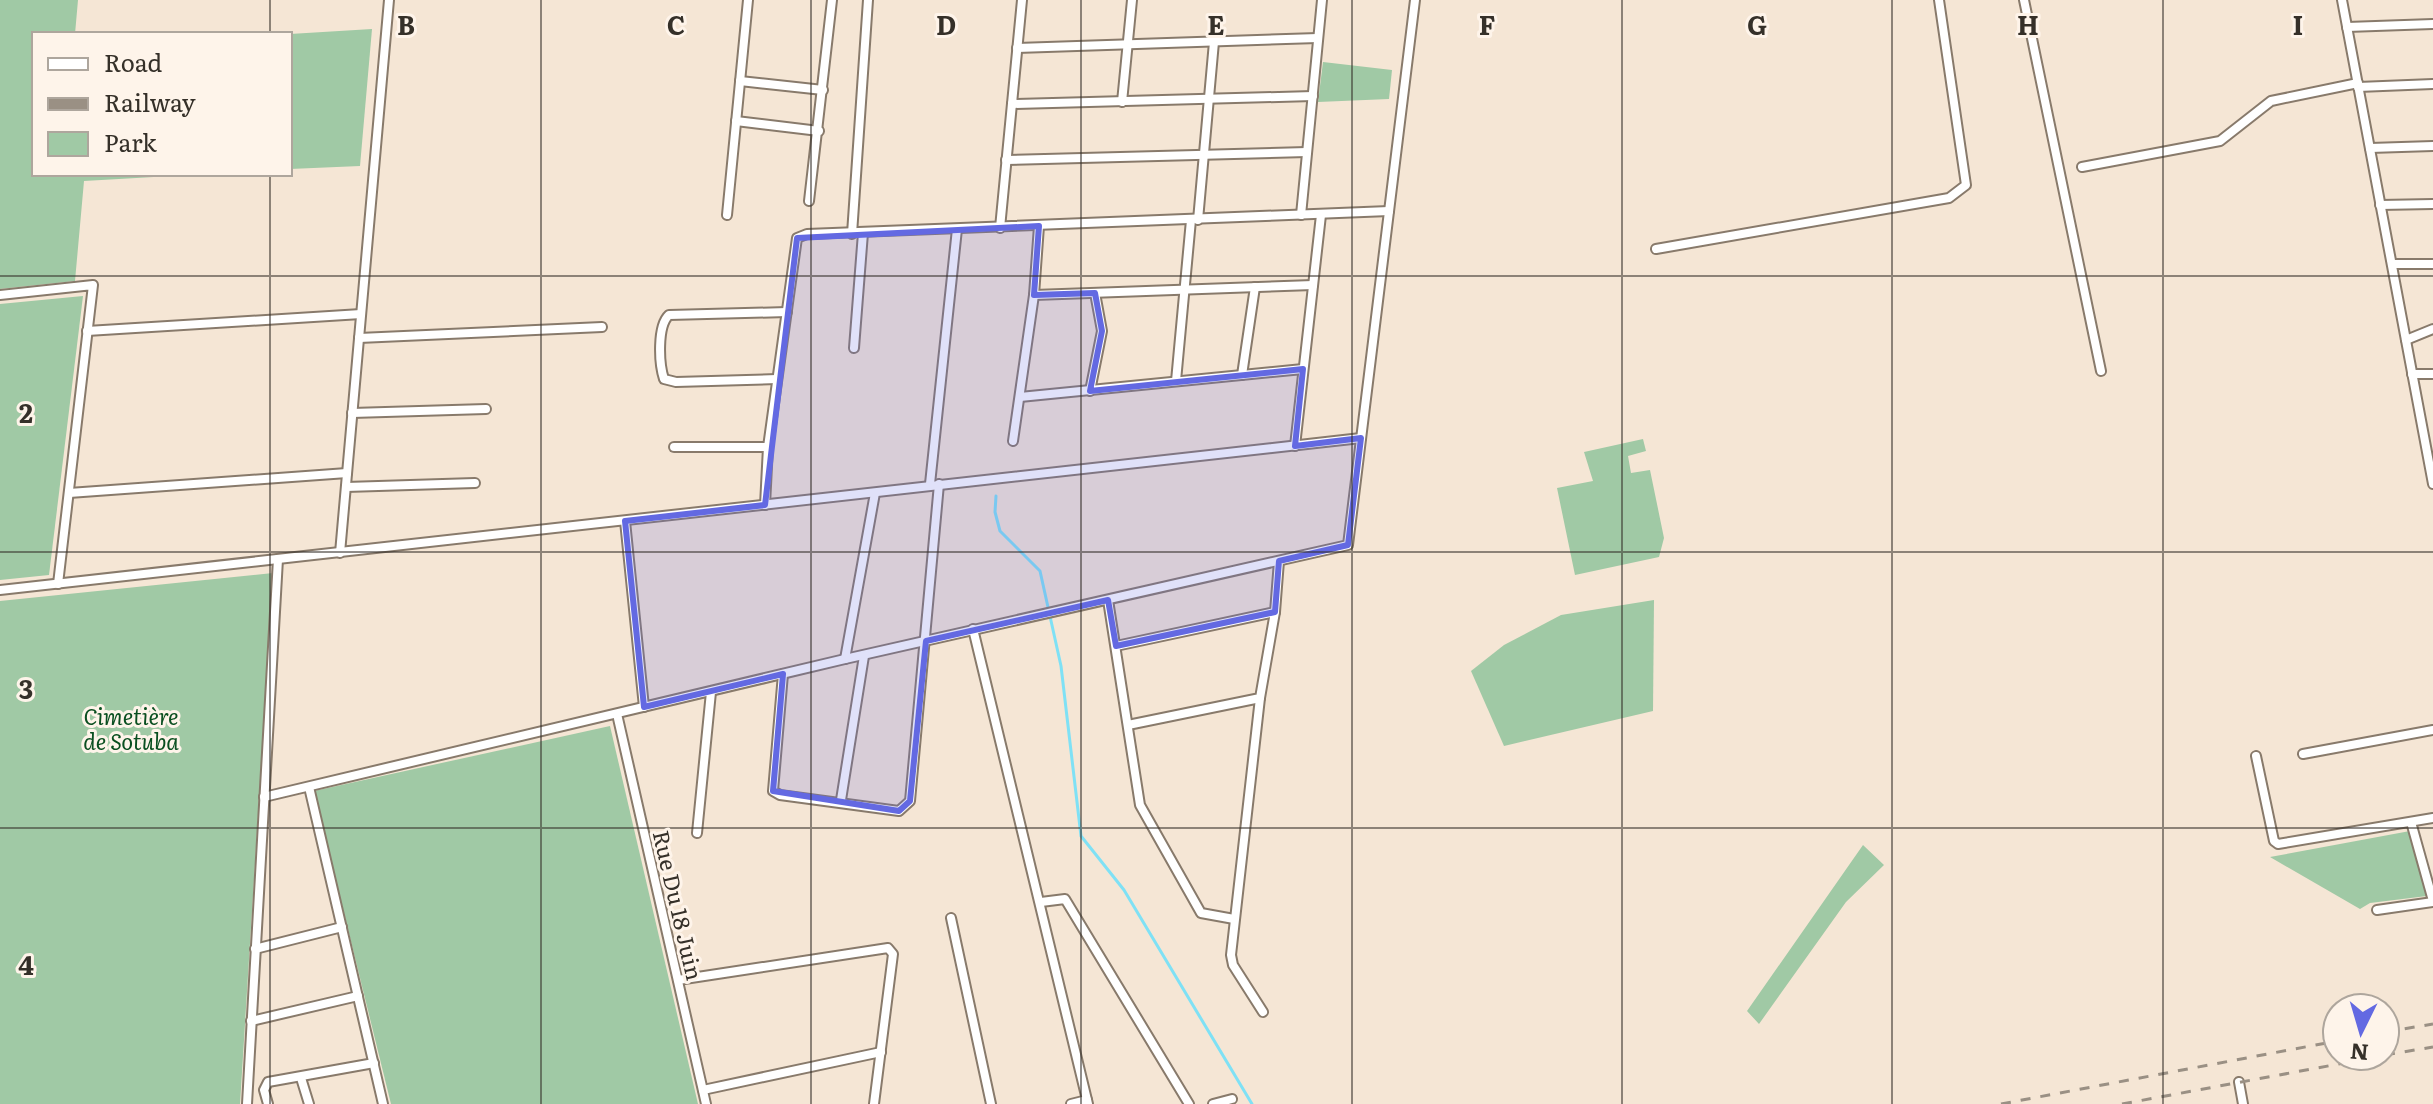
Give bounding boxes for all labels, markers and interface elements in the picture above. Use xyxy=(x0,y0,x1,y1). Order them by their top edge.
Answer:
text: B xyxy=(397,4,415,43)
text: C xyxy=(667,4,685,43)
text: D xyxy=(936,4,956,43)
text: E xyxy=(1207,4,1225,43)
text: F xyxy=(1479,4,1495,43)
text: G xyxy=(1747,4,1767,43)
text: H xyxy=(2017,4,2039,43)
text: I xyxy=(2293,4,2303,43)
legend xyxy=(32,32,292,176)
text: Road xyxy=(104,44,163,79)
text: Railway xyxy=(104,84,196,119)
text: Park xyxy=(104,124,157,159)
text: 2 xyxy=(19,392,33,431)
text: 3 xyxy=(19,668,33,707)
park label: Cimetière de Sotuba xyxy=(83,699,179,757)
street label: Rue Du 18 Juin xyxy=(646,827,712,983)
text: 4 xyxy=(18,944,34,983)
north arrow xyxy=(2321,992,2401,1072)
text: N xyxy=(2348,1036,2370,1071)

